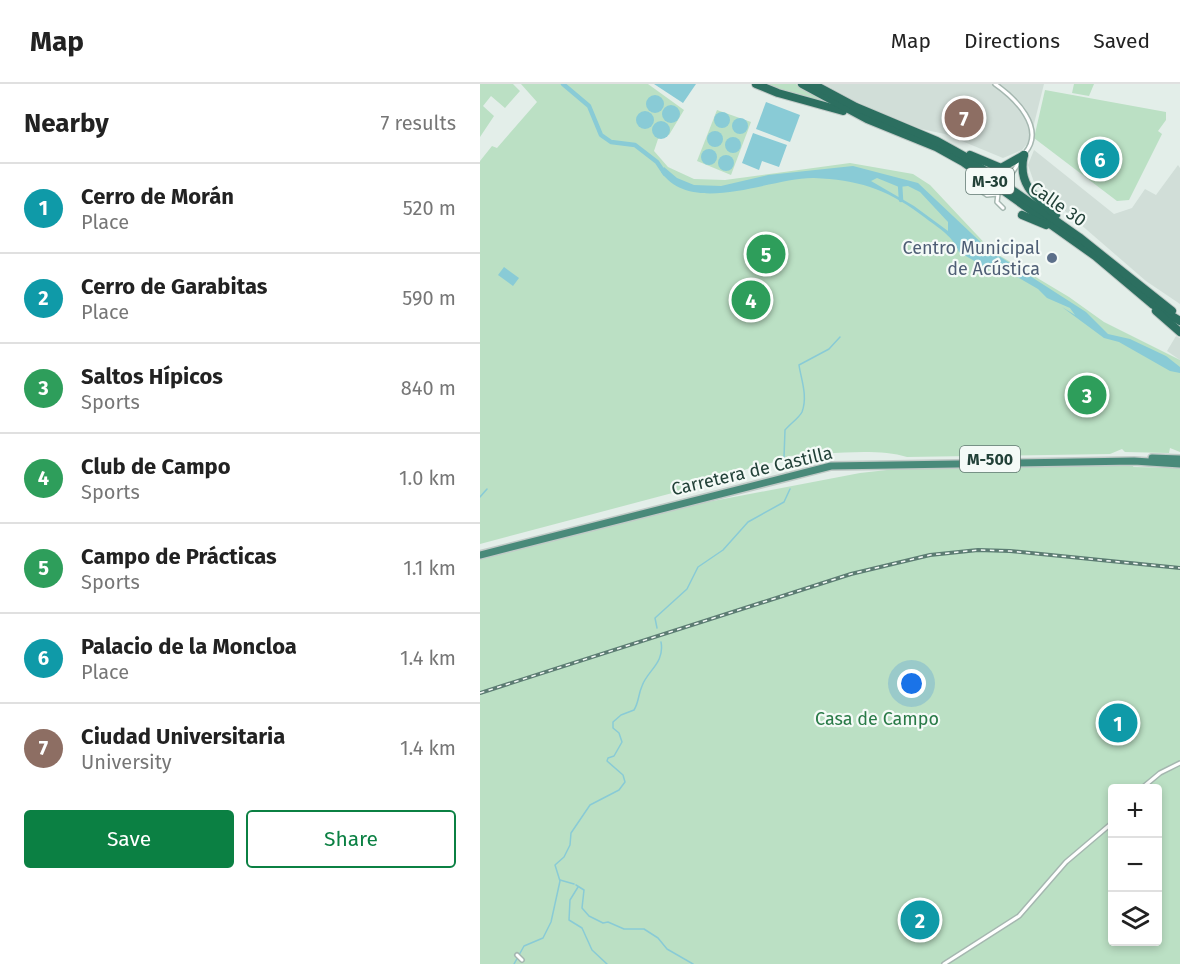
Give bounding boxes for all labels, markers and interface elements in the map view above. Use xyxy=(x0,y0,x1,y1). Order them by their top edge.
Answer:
text: Map xyxy=(30,25,84,58)
text: Map xyxy=(891,28,931,54)
text: Directions xyxy=(964,28,1060,54)
text: Saved xyxy=(1093,28,1150,54)
pin: 7 xyxy=(944,96,984,141)
text: Nearby xyxy=(24,108,109,139)
text: 7 results xyxy=(380,111,456,135)
pin: 6 xyxy=(1080,136,1120,182)
road number: M-30 xyxy=(966,168,1014,194)
street label: Calle 30 xyxy=(1026,177,1090,231)
text: Cerro de Morán xyxy=(81,183,234,210)
text: 1 xyxy=(39,196,48,220)
text: 520 m xyxy=(403,196,456,220)
text: Place xyxy=(81,210,129,234)
pin: 5 xyxy=(746,232,786,276)
place label: Centro Municipal de Acústica xyxy=(903,237,1040,280)
marker: Centro Municipal de Acústica xyxy=(1045,251,1059,265)
text: Cerro de Garabitas xyxy=(81,273,267,300)
pin: 4 xyxy=(732,278,770,322)
text: 2 xyxy=(38,286,49,310)
text: 590 m xyxy=(402,286,456,310)
text: Place xyxy=(81,300,129,324)
text: Saltos Hípicos xyxy=(81,363,223,390)
pin: 3 xyxy=(1068,372,1106,418)
text: 3 xyxy=(38,376,49,400)
text: 840 m xyxy=(401,376,456,400)
text: Sports xyxy=(81,390,140,414)
street label: Carretera de Castilla xyxy=(669,442,835,500)
road number: M-500 xyxy=(960,446,1020,472)
text: Club de Campo xyxy=(81,453,231,480)
text: 4 xyxy=(38,466,49,490)
text: 1.0 km xyxy=(399,466,456,490)
text: Sports xyxy=(81,480,140,504)
text: Campo de Prácticas xyxy=(81,543,277,570)
text: 5 xyxy=(38,556,49,580)
text: 1.1 km xyxy=(403,556,456,580)
text: Sports xyxy=(81,570,140,594)
text: Palacio de la Moncloa xyxy=(81,633,297,660)
text: 6 xyxy=(38,646,49,670)
text: 1.4 km xyxy=(400,646,456,670)
text: Place xyxy=(81,660,129,684)
your location xyxy=(897,669,926,698)
pin: 1 xyxy=(1098,700,1138,746)
park label: Casa de Campo xyxy=(815,708,939,730)
text: Ciudad Universitaria xyxy=(81,723,285,750)
text: 7 xyxy=(39,736,48,760)
text: 1.4 km xyxy=(400,736,456,760)
text: University xyxy=(81,750,172,774)
map controls xyxy=(1108,784,1162,946)
button: + xyxy=(1108,784,1162,838)
button: Save xyxy=(24,810,234,868)
button: Share xyxy=(246,810,456,868)
button: − xyxy=(1108,838,1162,892)
button: layers xyxy=(1108,892,1162,946)
pin: 2 xyxy=(900,898,940,942)

